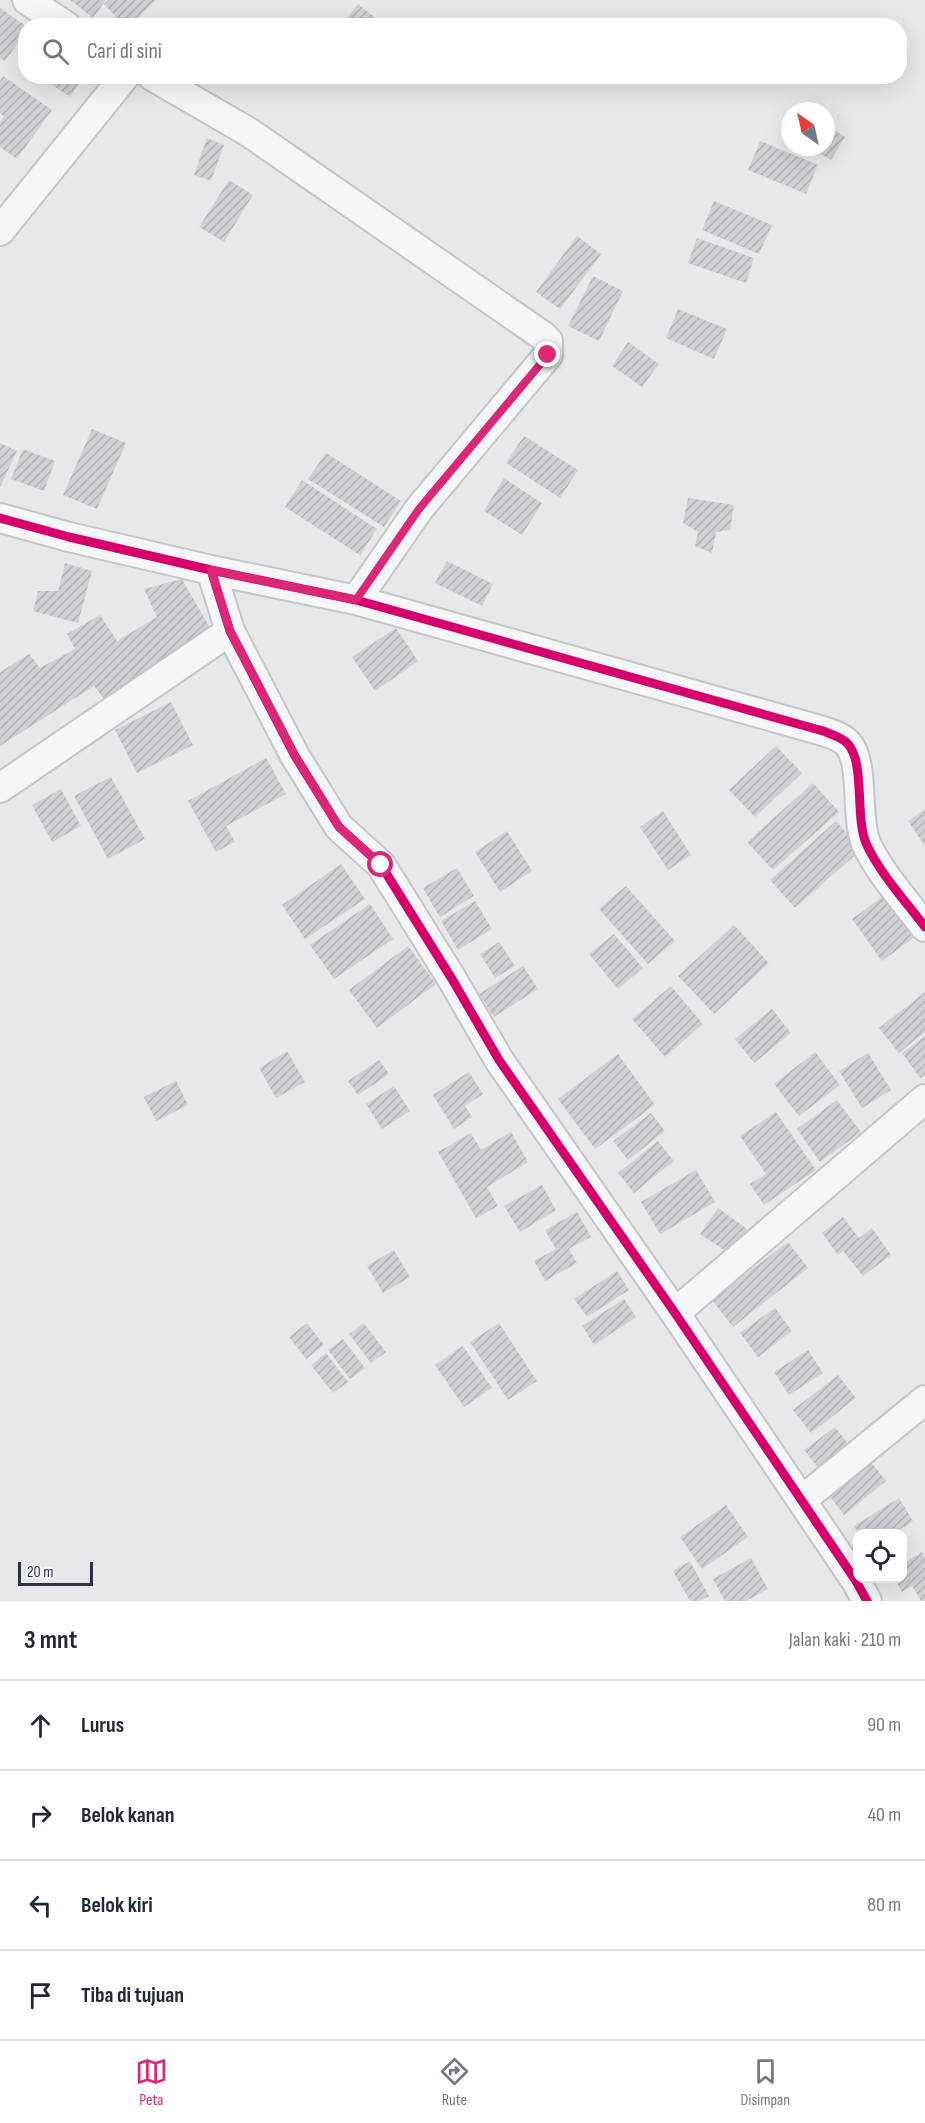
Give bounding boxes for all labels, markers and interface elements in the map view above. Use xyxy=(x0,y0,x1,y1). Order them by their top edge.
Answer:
search box xyxy=(18,18,907,84)
icon: search xyxy=(39,35,72,68)
text: Cari di sini xyxy=(87,38,162,65)
north arrow xyxy=(781,102,835,156)
route end xyxy=(534,341,560,367)
route start xyxy=(367,851,393,877)
map controls xyxy=(853,1529,907,1583)
button: locate xyxy=(853,1529,907,1583)
scale bar xyxy=(18,1559,93,1586)
text: 20 m xyxy=(27,1563,54,1582)
text: 3 mnt xyxy=(24,1625,77,1656)
text: Jalan kaki · 210 m xyxy=(789,1628,901,1652)
icon: ahead xyxy=(24,1709,57,1742)
text: Lurus xyxy=(81,1712,124,1739)
text: 90 m xyxy=(867,1713,901,1737)
icon: right xyxy=(24,1799,57,1832)
text: Belok kanan xyxy=(81,1802,174,1829)
text: 40 m xyxy=(868,1803,901,1827)
icon: left xyxy=(24,1889,57,1922)
text: Belok kiri xyxy=(81,1892,153,1919)
text: 80 m xyxy=(867,1893,901,1917)
icon: arrive xyxy=(24,1979,57,2012)
text: Tiba di tujuan xyxy=(81,1982,184,2009)
tab: Peta xyxy=(135,2055,168,2110)
tab: Rute xyxy=(438,2055,471,2110)
tab: Disimpan xyxy=(741,2055,790,2110)

